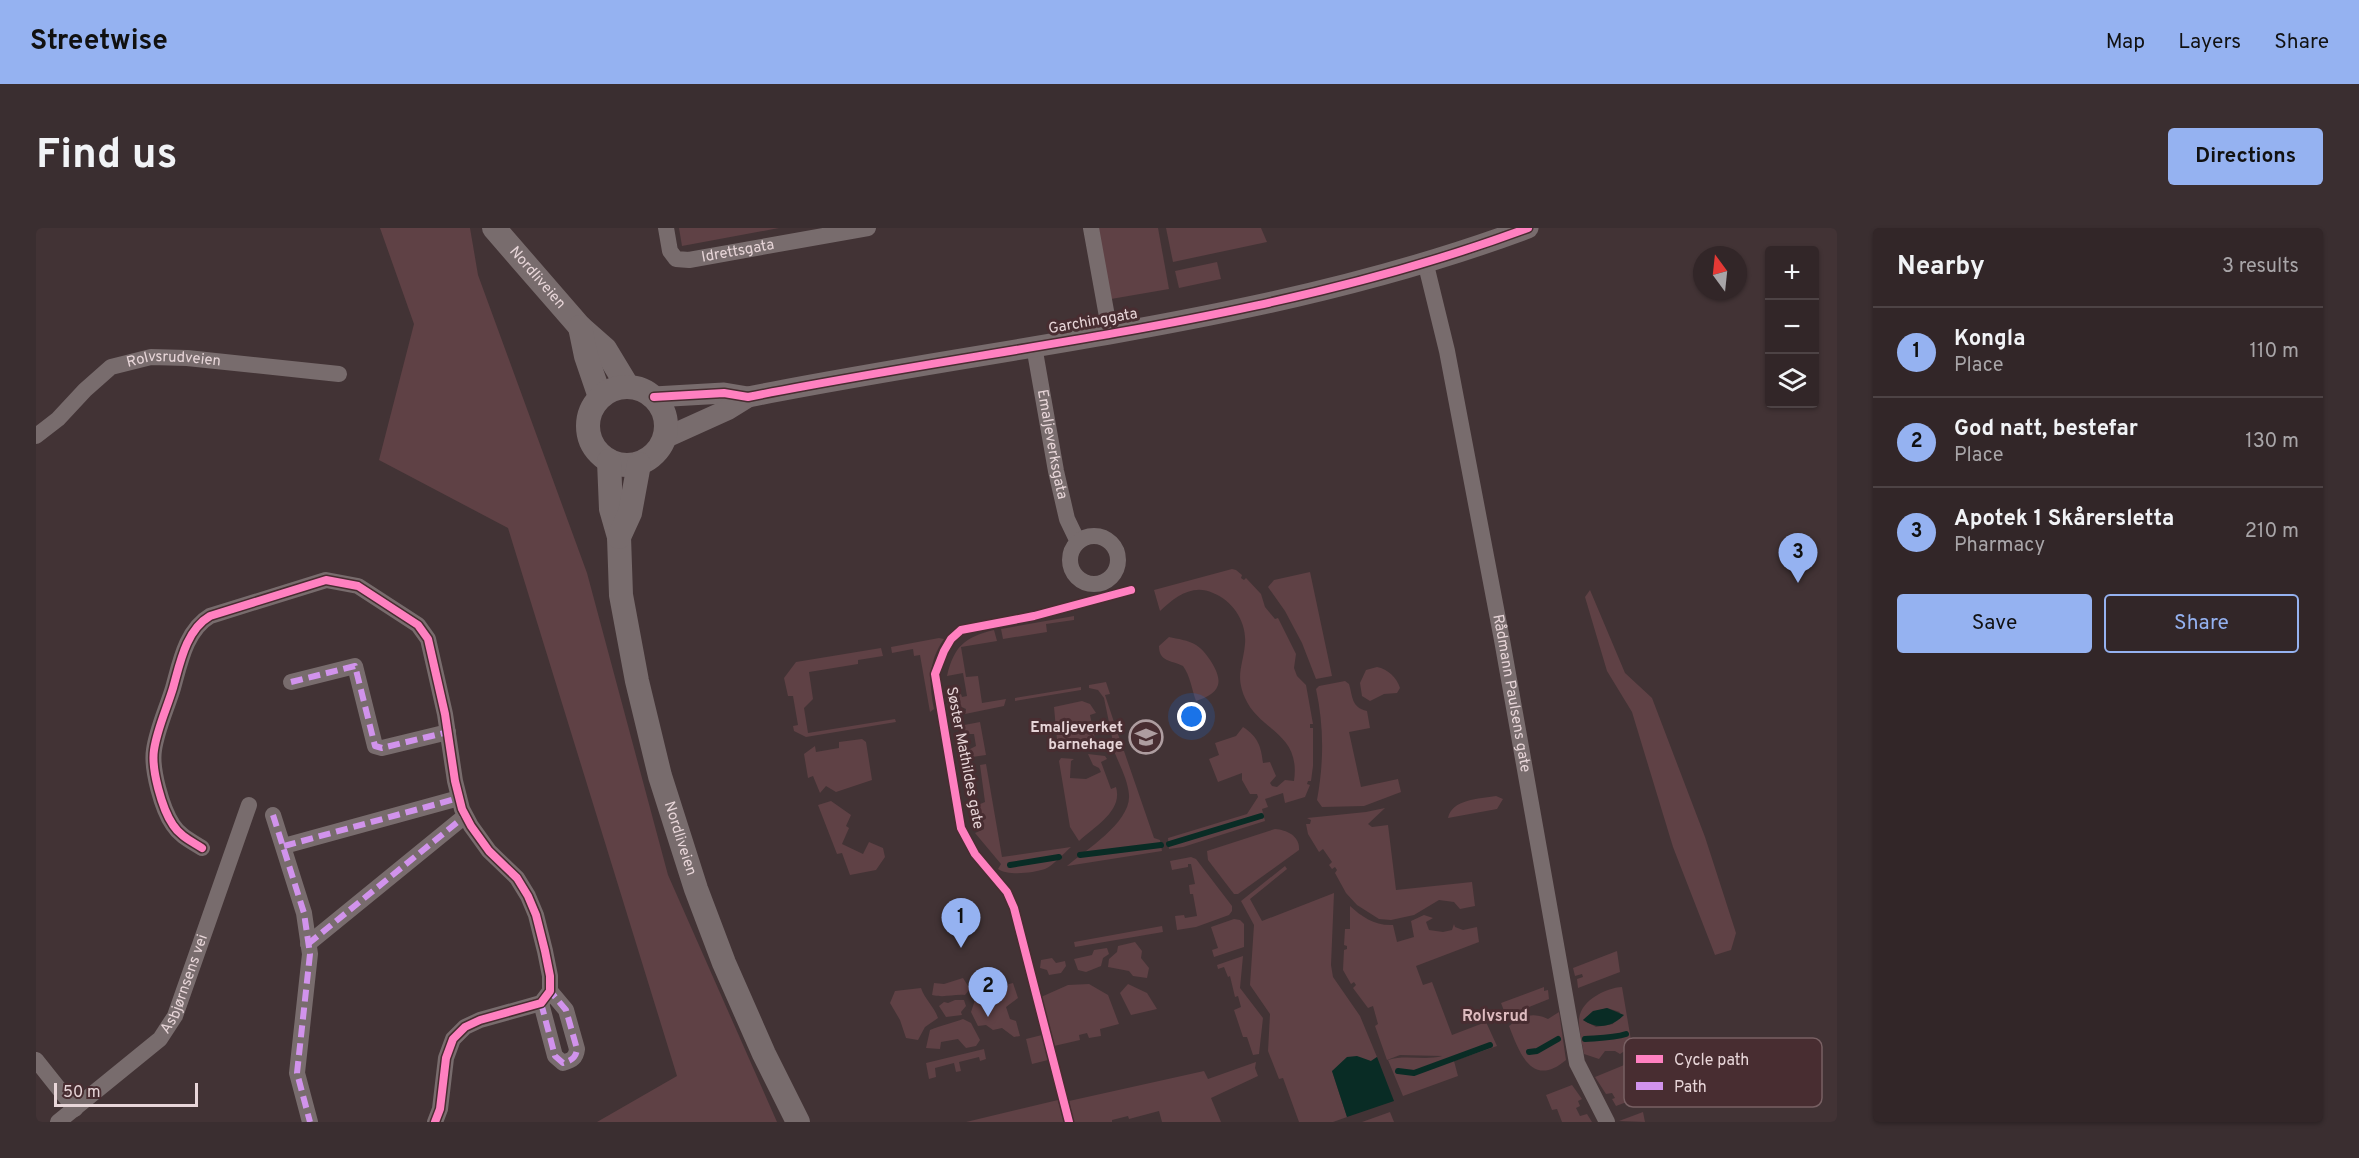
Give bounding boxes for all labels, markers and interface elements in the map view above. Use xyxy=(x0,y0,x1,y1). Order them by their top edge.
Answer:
text: Streetwise xyxy=(30,24,168,60)
text: Map xyxy=(2106,29,2145,56)
text: Layers xyxy=(2178,29,2241,56)
text: Share xyxy=(2274,29,2329,56)
button: Directions xyxy=(2168,128,2323,185)
text: Find us xyxy=(36,130,177,183)
street label: Idrettsgata xyxy=(700,235,776,267)
street label: Nordliveien xyxy=(505,243,570,313)
north arrow xyxy=(1693,246,1747,300)
map controls xyxy=(1765,246,1819,408)
button: + xyxy=(1765,246,1819,300)
text: Nearby xyxy=(1897,251,1985,284)
text: 3 results xyxy=(2222,254,2299,280)
button: − xyxy=(1765,300,1819,354)
street label: Garchinggata xyxy=(1047,305,1139,339)
text: Kongla xyxy=(1954,326,2025,353)
text: 1 xyxy=(1913,339,1921,365)
text: 110 m xyxy=(2250,339,2299,365)
street label: Rolvsrudveien xyxy=(125,347,222,372)
text: Place xyxy=(1954,353,2004,379)
button: layers xyxy=(1765,354,1819,408)
street label: Emaljeverksgata xyxy=(1032,388,1072,501)
text: God natt, bestefar xyxy=(1954,416,2138,443)
text: 2 xyxy=(1910,429,1923,455)
text: 130 m xyxy=(2245,429,2299,455)
text: Place xyxy=(1954,443,2004,469)
text: Apotek 1 Skårersletta xyxy=(1954,506,2174,533)
text: 3 xyxy=(1911,519,1923,545)
text: 210 m xyxy=(2245,519,2299,545)
text: Pharmacy xyxy=(1954,533,2045,559)
pin: 3 xyxy=(1778,534,1818,583)
button: Save xyxy=(1897,594,2092,653)
button: Share xyxy=(2104,594,2299,653)
street label: Rådmann Paulsens gate xyxy=(1488,613,1535,774)
street label: Søster Mathildes gate xyxy=(941,685,987,831)
your location xyxy=(1177,702,1206,731)
place label: Emaljeverket barnehage xyxy=(1030,719,1123,755)
school or university icon: Emaljeverket barnehage xyxy=(1128,719,1164,755)
street label: Nordliveien xyxy=(659,799,701,878)
pin: 1 xyxy=(942,898,980,948)
street label: Asbjørnsens vei xyxy=(156,932,212,1038)
pin: 2 xyxy=(968,968,1008,1017)
district label: Rolvsrud xyxy=(1462,1007,1528,1027)
legend xyxy=(1624,1038,1822,1107)
text: Cycle path xyxy=(1674,1051,1749,1071)
text: Path xyxy=(1674,1078,1707,1098)
scale bar xyxy=(54,1080,198,1108)
text: 50 m xyxy=(63,1083,101,1103)

